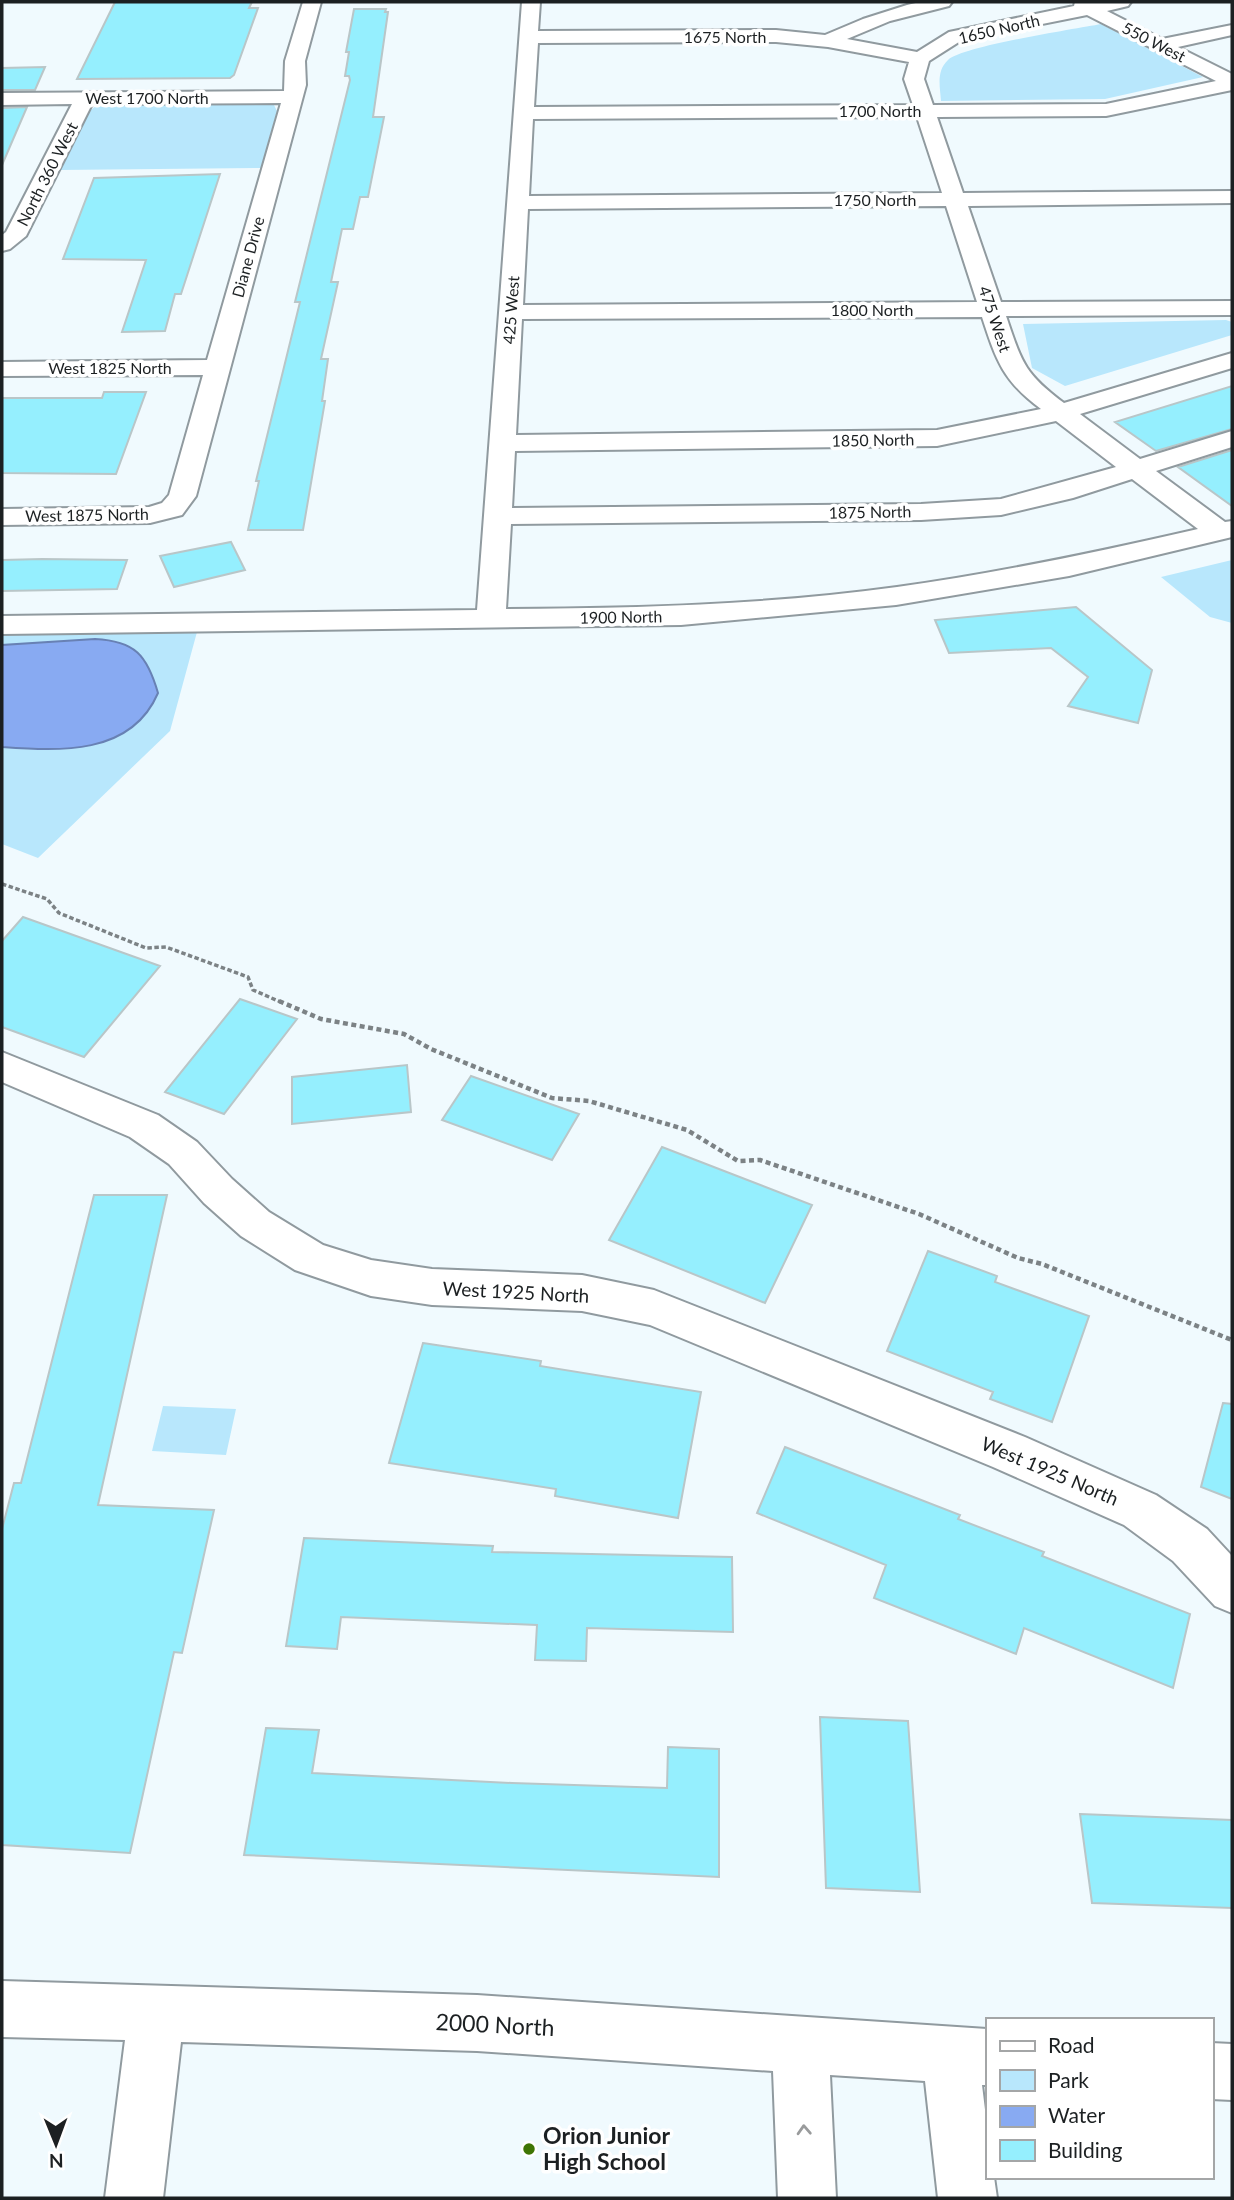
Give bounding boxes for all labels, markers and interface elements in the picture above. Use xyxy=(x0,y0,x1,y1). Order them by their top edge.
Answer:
street label: 1650 North xyxy=(956,10,1041,47)
street label: 550 West xyxy=(1119,18,1189,66)
street label: 1675 North xyxy=(684,27,766,46)
street label: West 1700 North xyxy=(85,88,209,107)
street label: 1700 North xyxy=(839,101,921,120)
street label: North 360 West xyxy=(12,118,81,229)
street label: 1750 North xyxy=(834,190,916,209)
street label: Diane Drive xyxy=(228,214,267,300)
street label: 425 West xyxy=(499,275,522,345)
street label: 475 West xyxy=(975,283,1016,355)
street label: 1800 North xyxy=(831,300,913,319)
street label: West 1825 North xyxy=(48,358,172,377)
street label: 1850 North xyxy=(831,429,915,450)
street label: 1875 North xyxy=(828,501,912,522)
street label: West 1875 North xyxy=(25,504,149,525)
street label: 1900 North xyxy=(579,606,663,627)
street label: West 1925 North xyxy=(442,1276,590,1307)
street label: West 1925 North xyxy=(978,1431,1122,1510)
street label: 2000 North xyxy=(435,2007,555,2041)
legend xyxy=(986,2018,1213,2179)
text: Road xyxy=(1048,2032,1095,2057)
text: Park xyxy=(1048,2067,1089,2092)
text: Water xyxy=(1048,2102,1105,2127)
north arrow xyxy=(21,2109,91,2179)
place label: Orion Junior High School xyxy=(543,2121,670,2175)
one-way arrow xyxy=(796,2124,811,2135)
text: Building xyxy=(1048,2137,1123,2162)
marker: Orion Junior High School xyxy=(521,2141,537,2157)
text: N xyxy=(49,2150,64,2173)

